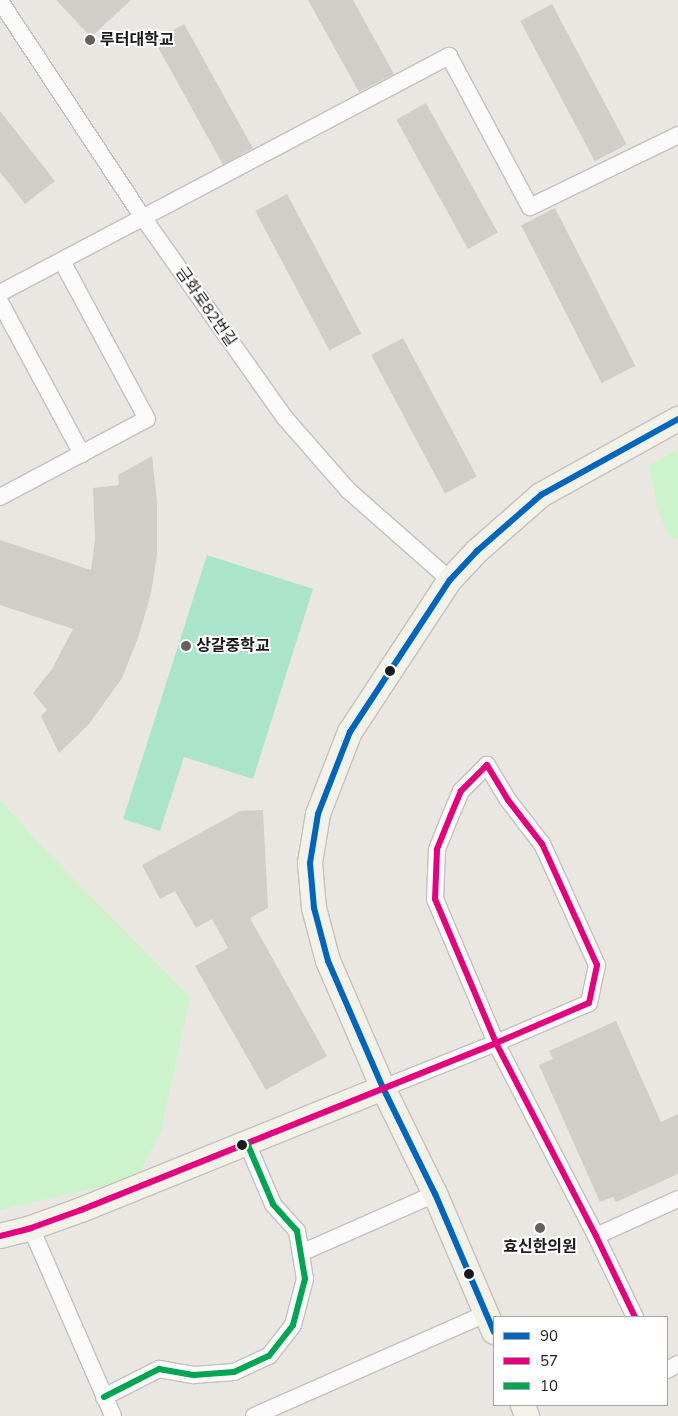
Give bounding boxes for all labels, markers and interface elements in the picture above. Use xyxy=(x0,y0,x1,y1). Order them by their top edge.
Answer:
place label: 루터대학교 xyxy=(100,30,174,50)
marker: 루터대학교 xyxy=(84,34,96,46)
street label: 금화로82번길 xyxy=(172,263,240,351)
place label: 상갈중학교 xyxy=(196,636,270,656)
marker: 상갈중학교 xyxy=(180,640,192,652)
unlabelled marker xyxy=(385,666,395,676)
unlabelled marker xyxy=(237,1140,247,1150)
marker: 효신한의원 xyxy=(533,1221,547,1235)
place label: 효신한의원 xyxy=(503,1237,577,1257)
unlabelled marker xyxy=(464,1269,474,1279)
legend xyxy=(493,1316,668,1406)
text: 90 xyxy=(540,1326,558,1346)
text: 57 xyxy=(540,1351,558,1371)
text: 10 xyxy=(540,1376,558,1396)

